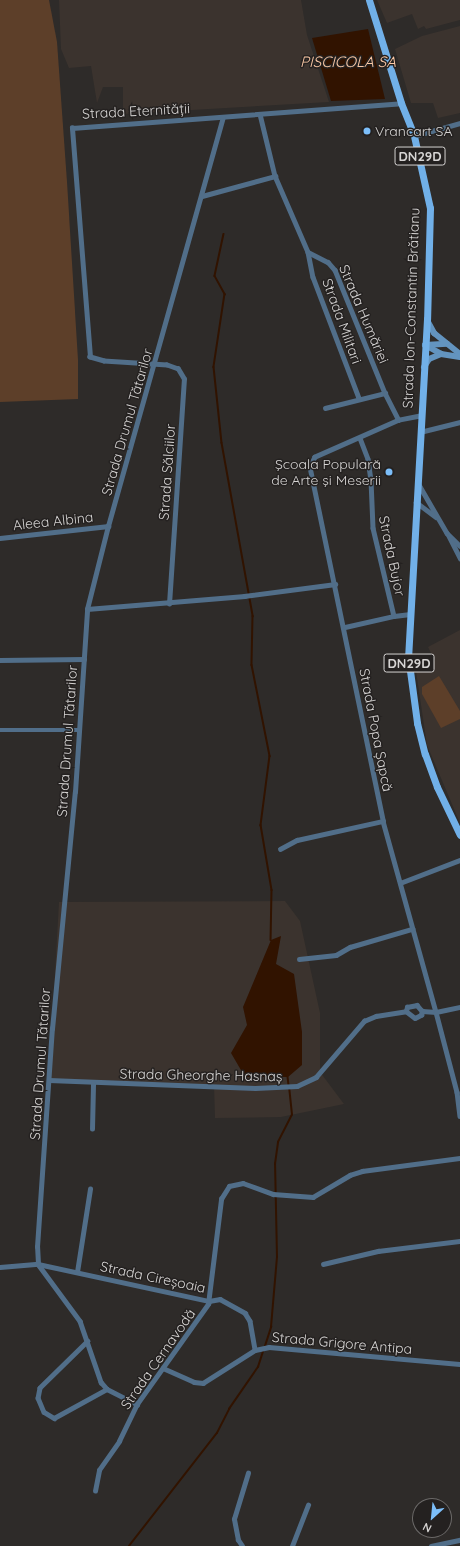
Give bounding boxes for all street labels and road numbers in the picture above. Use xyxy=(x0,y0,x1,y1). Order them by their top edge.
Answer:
street label: Strada Eternității xyxy=(82,100,190,122)
road number: DN29D xyxy=(394,145,446,167)
street label: Strada Ion-Constantin Brătianu xyxy=(399,207,423,409)
street label: Strada Humăriei xyxy=(336,262,392,366)
street label: Strada Militari xyxy=(319,276,365,366)
street label: Strada Drumul Tătarilor xyxy=(98,346,156,498)
street label: Strada Sălciilor xyxy=(155,423,179,521)
street label: Aleea Albina xyxy=(12,508,94,534)
street label: Strada Bujor xyxy=(375,514,409,598)
road number: DN29D xyxy=(383,652,435,674)
street label: Strada Drumul Tătarilor xyxy=(53,664,81,818)
street label: Strada Popa Șapcă xyxy=(356,667,396,793)
street label: Strada Drumul Tătarilor xyxy=(26,987,54,1141)
street label: Strada Gheorghe Hasnaș xyxy=(119,1065,283,1085)
street label: Strada Cireșoaia xyxy=(99,1258,207,1296)
street label: Strada Cernavodă xyxy=(117,1306,199,1412)
street label: Strada Grigore Antipa xyxy=(271,1328,413,1358)

